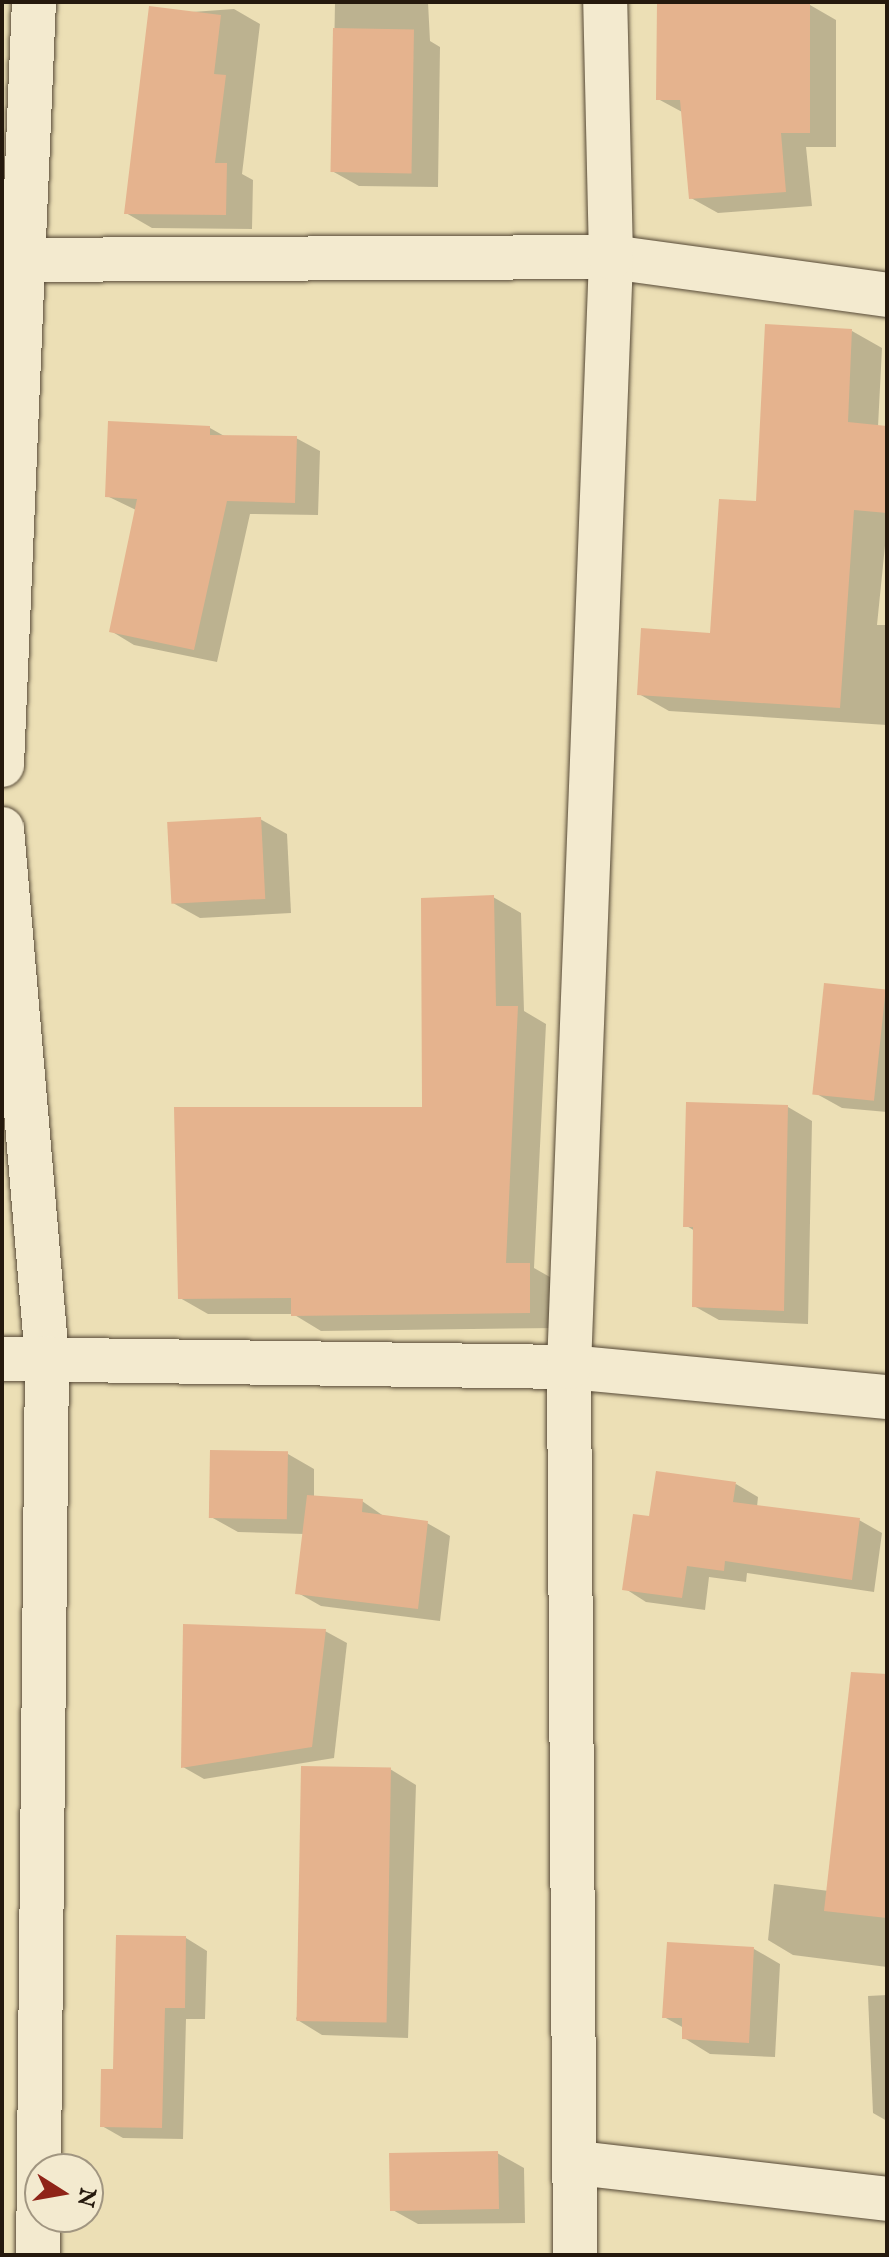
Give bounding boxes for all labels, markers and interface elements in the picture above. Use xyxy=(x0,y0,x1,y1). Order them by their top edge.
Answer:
north arrow xyxy=(24,2153,104,2233)
text: N xyxy=(70,2185,101,2209)

